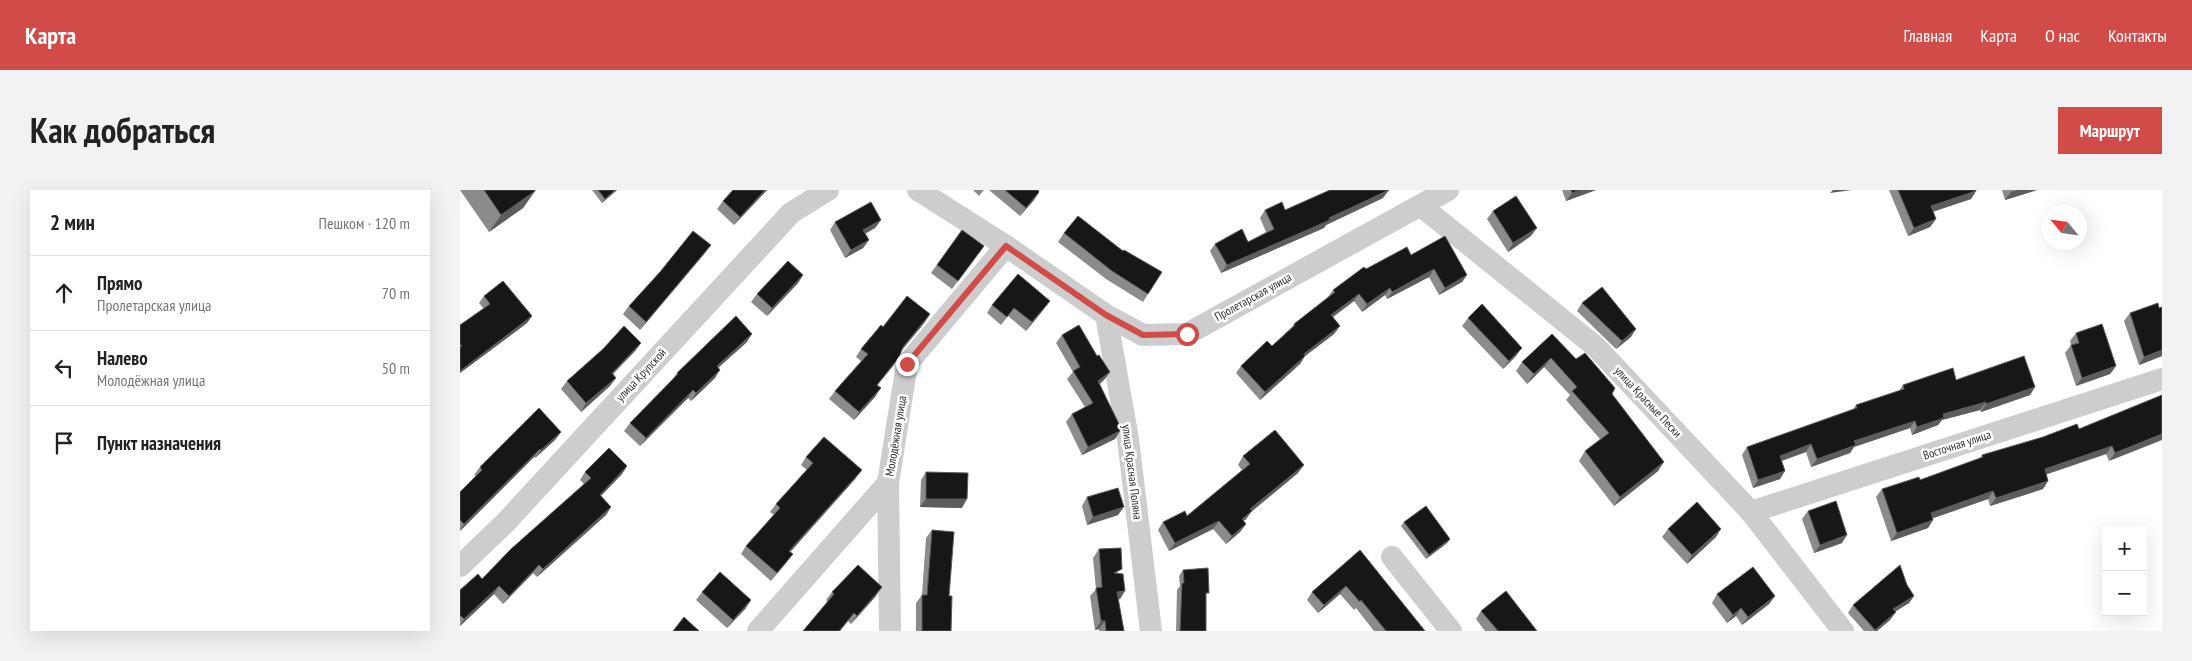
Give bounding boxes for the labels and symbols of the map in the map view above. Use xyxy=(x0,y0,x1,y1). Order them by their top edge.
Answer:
north arrow xyxy=(2042,205,2087,250)
street label: Пролетарская улица xyxy=(1212,269,1294,324)
route start xyxy=(1176,323,1199,346)
street label: улица Крупской xyxy=(612,345,669,404)
route end xyxy=(896,353,919,376)
street label: улица Красные Пески xyxy=(1612,363,1685,440)
street label: Молодёжная улица xyxy=(882,394,909,477)
street label: улица Красная Поляна xyxy=(1119,424,1146,520)
street label: Восточная улица xyxy=(1921,426,1993,463)

